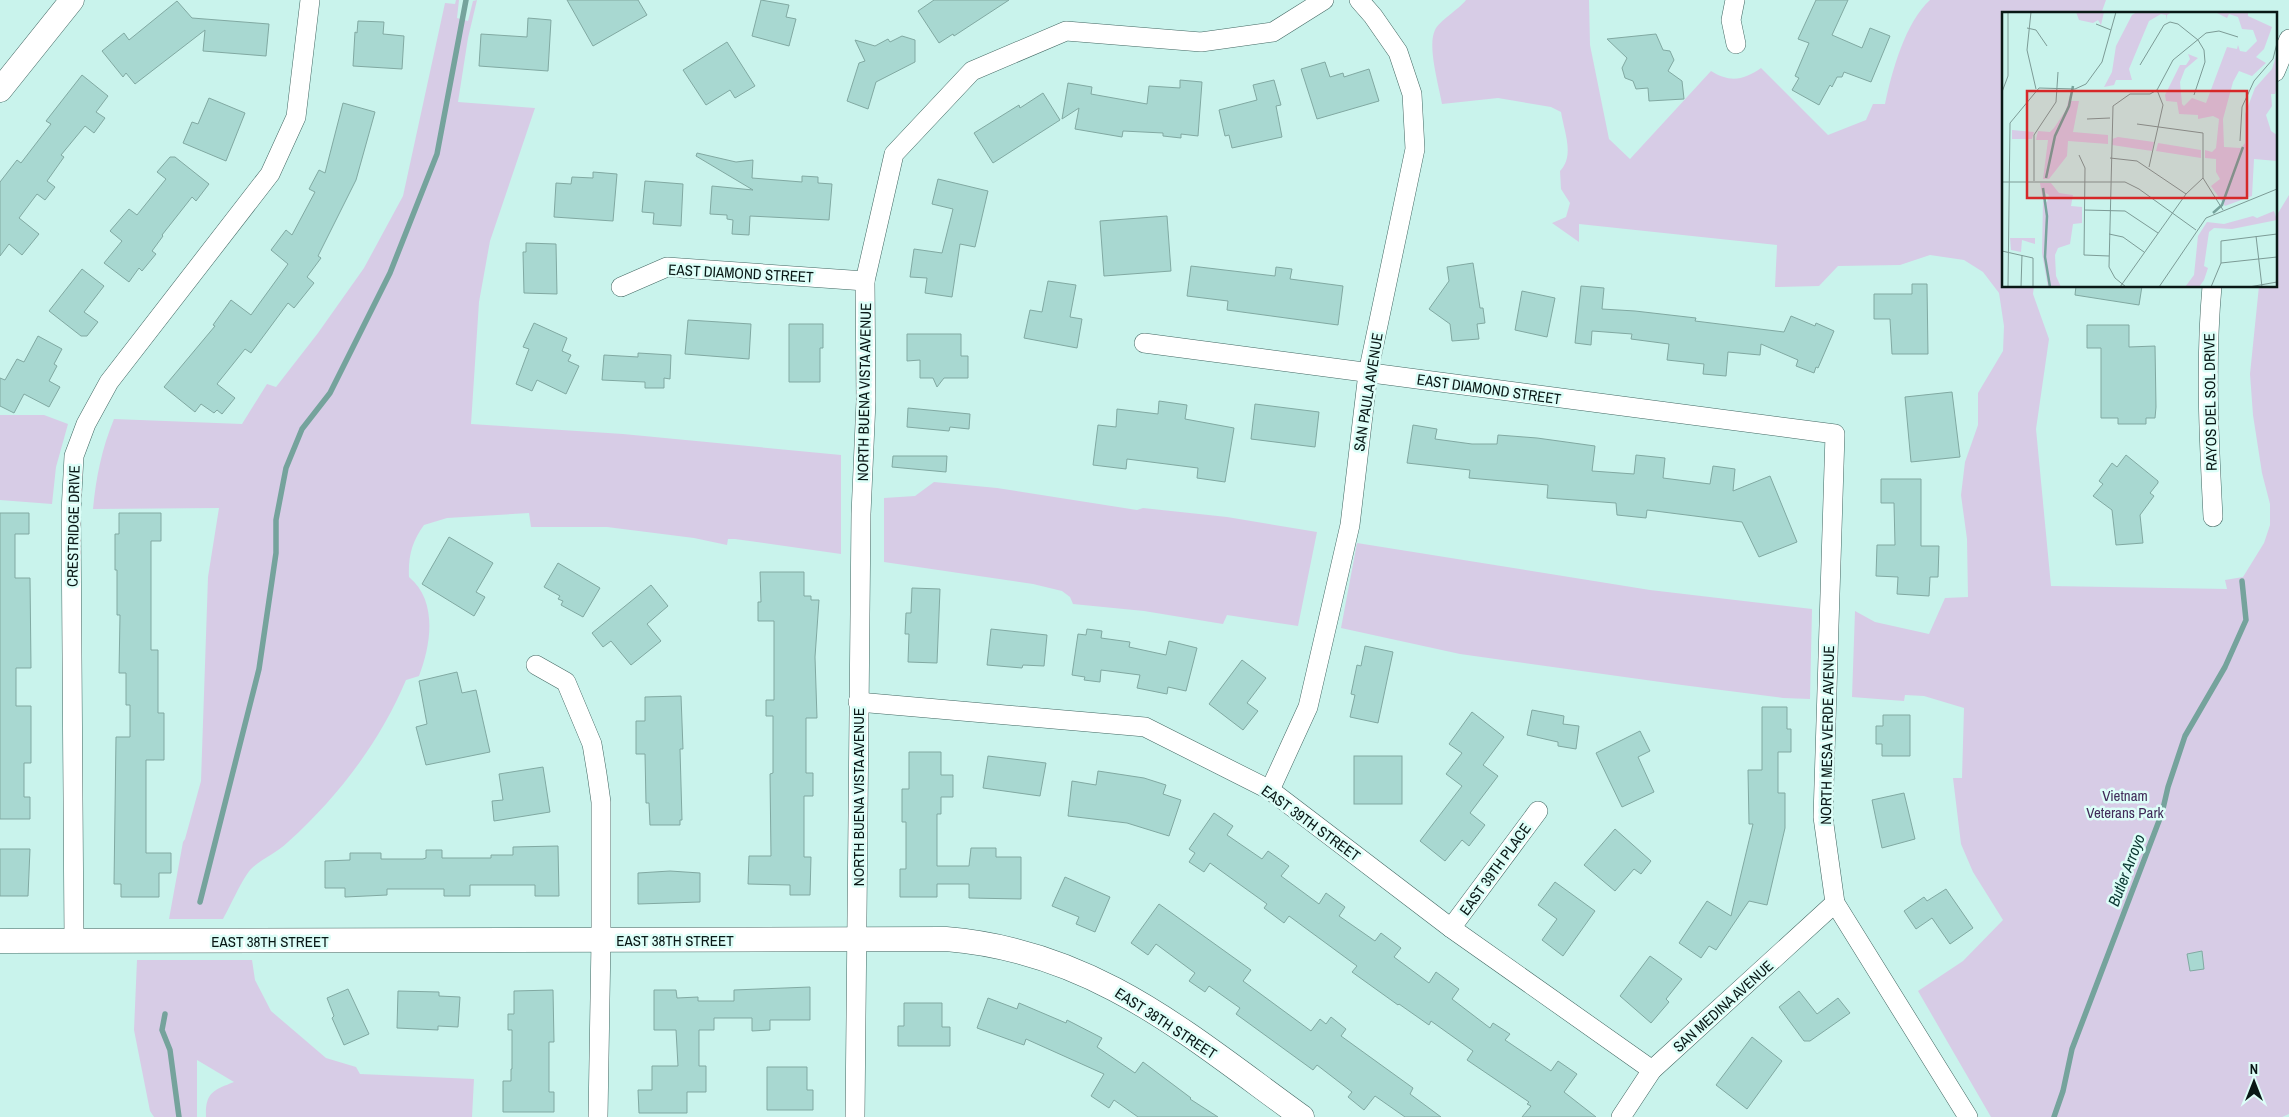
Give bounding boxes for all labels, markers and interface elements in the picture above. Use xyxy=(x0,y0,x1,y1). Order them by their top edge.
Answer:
inset map xyxy=(2002,12,2276,288)
street label: EAST DIAMOND STREET xyxy=(668,259,815,287)
street label: NORTH BUENA VISTA AVENUE xyxy=(852,303,876,481)
street label: SAN PAULA AVENUE xyxy=(1348,331,1388,453)
street label: RAYOS DEL SOL DRIVE xyxy=(2198,333,2222,471)
street label: EAST DIAMOND STREET xyxy=(1416,368,1563,410)
street label: CRESTRIDGE DRIVE xyxy=(61,465,85,587)
street label: NORTH MESA VERDE AVENUE xyxy=(1815,645,1839,825)
street label: NORTH BUENA VISTA AVENUE xyxy=(848,708,869,886)
street label: EAST 39TH STREET xyxy=(1257,780,1365,866)
park label: Vietnam Veterans Park xyxy=(2086,785,2164,823)
street label: EAST 39TH PLACE xyxy=(1454,819,1536,919)
water label: Butler Arroyo xyxy=(2102,831,2150,909)
street label: EAST 38TH STREET xyxy=(616,930,734,951)
street label: EAST 38TH STREET xyxy=(211,931,329,952)
street label: SAN MEDINA AVENUE xyxy=(1668,955,1778,1057)
street label: EAST 38TH STREET xyxy=(1111,982,1221,1064)
north arrow xyxy=(2229,1057,2279,1107)
text: N xyxy=(2250,1060,2258,1078)

